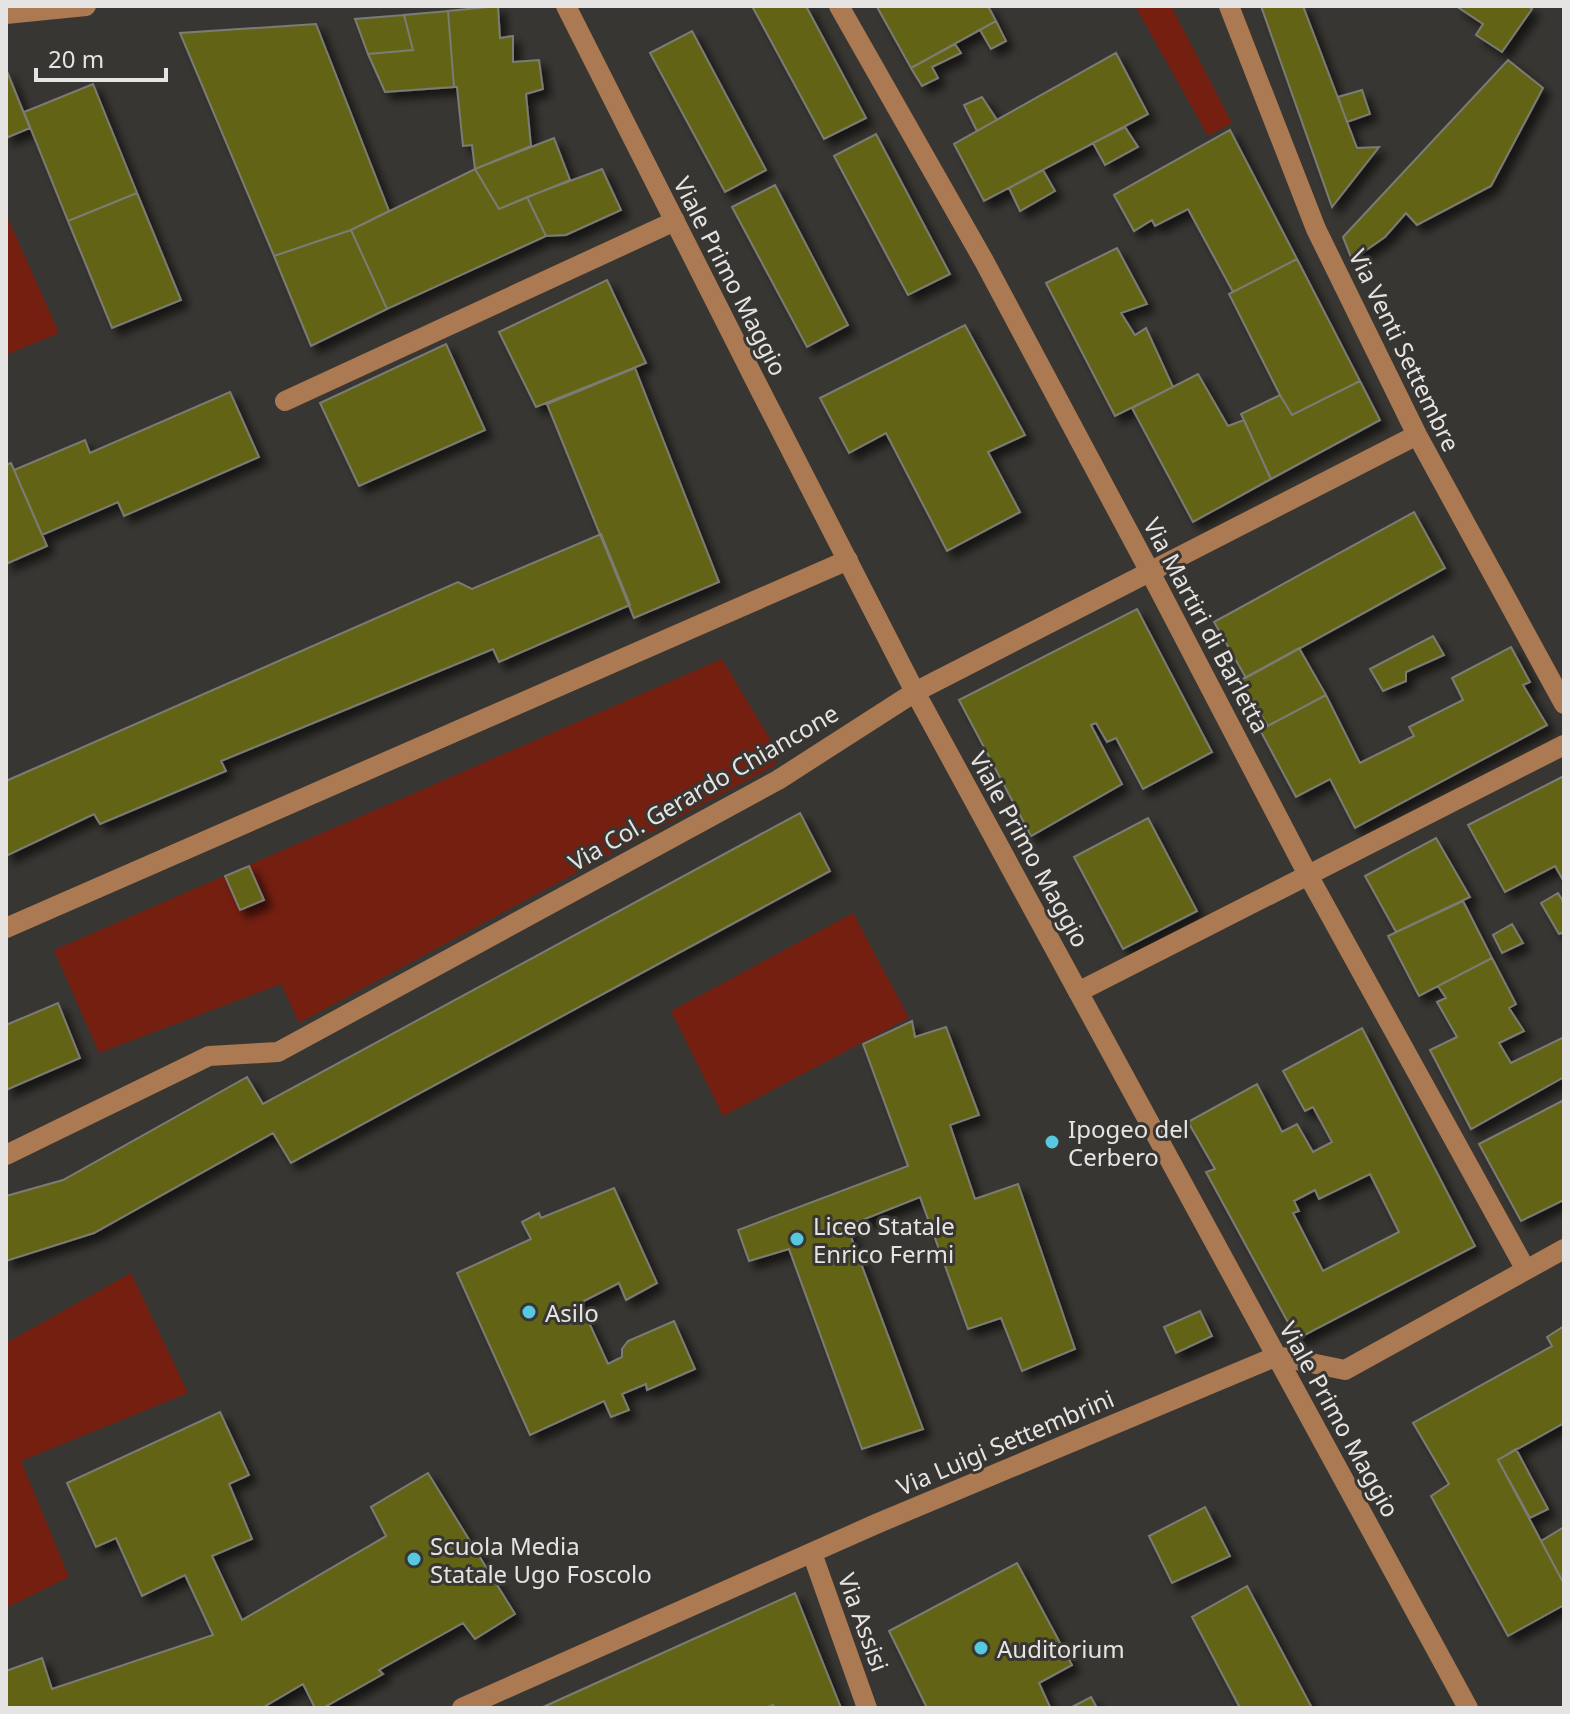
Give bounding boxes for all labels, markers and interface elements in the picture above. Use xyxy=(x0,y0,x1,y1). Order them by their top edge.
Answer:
scale bar xyxy=(36,32,166,82)
text: 20 m xyxy=(48,42,104,75)
street label: Viale Primo Maggio xyxy=(667,171,795,381)
street label: Via Venti Settembre xyxy=(1342,243,1468,457)
street label: Via Martiri di Barletta xyxy=(1136,512,1278,738)
street label: Via Col. Gerardo Chiancone xyxy=(562,696,844,878)
street label: Viale Primo Maggio xyxy=(962,745,1098,953)
place label: Ipogeo del Cerbero xyxy=(1068,1112,1189,1173)
marker: Ipogeo del Cerbero xyxy=(1043,1133,1061,1151)
place label: Liceo Statale Enrico Fermi xyxy=(813,1209,955,1270)
marker: Liceo Statale Enrico Fermi xyxy=(788,1230,806,1248)
place label: Asilo xyxy=(545,1296,599,1329)
marker: Asilo xyxy=(520,1303,538,1321)
street label: Viale Primo Maggio xyxy=(1272,1315,1408,1523)
street label: Via Luigi Settembrini xyxy=(891,1381,1119,1503)
place label: Scuola Media Statale Ugo Foscolo xyxy=(430,1529,652,1590)
marker: Scuola Media Statale Ugo Foscolo xyxy=(405,1550,423,1568)
street label: Via Assisi xyxy=(831,1568,897,1676)
place label: Auditorium xyxy=(997,1632,1125,1665)
marker: Auditorium xyxy=(972,1639,990,1657)

